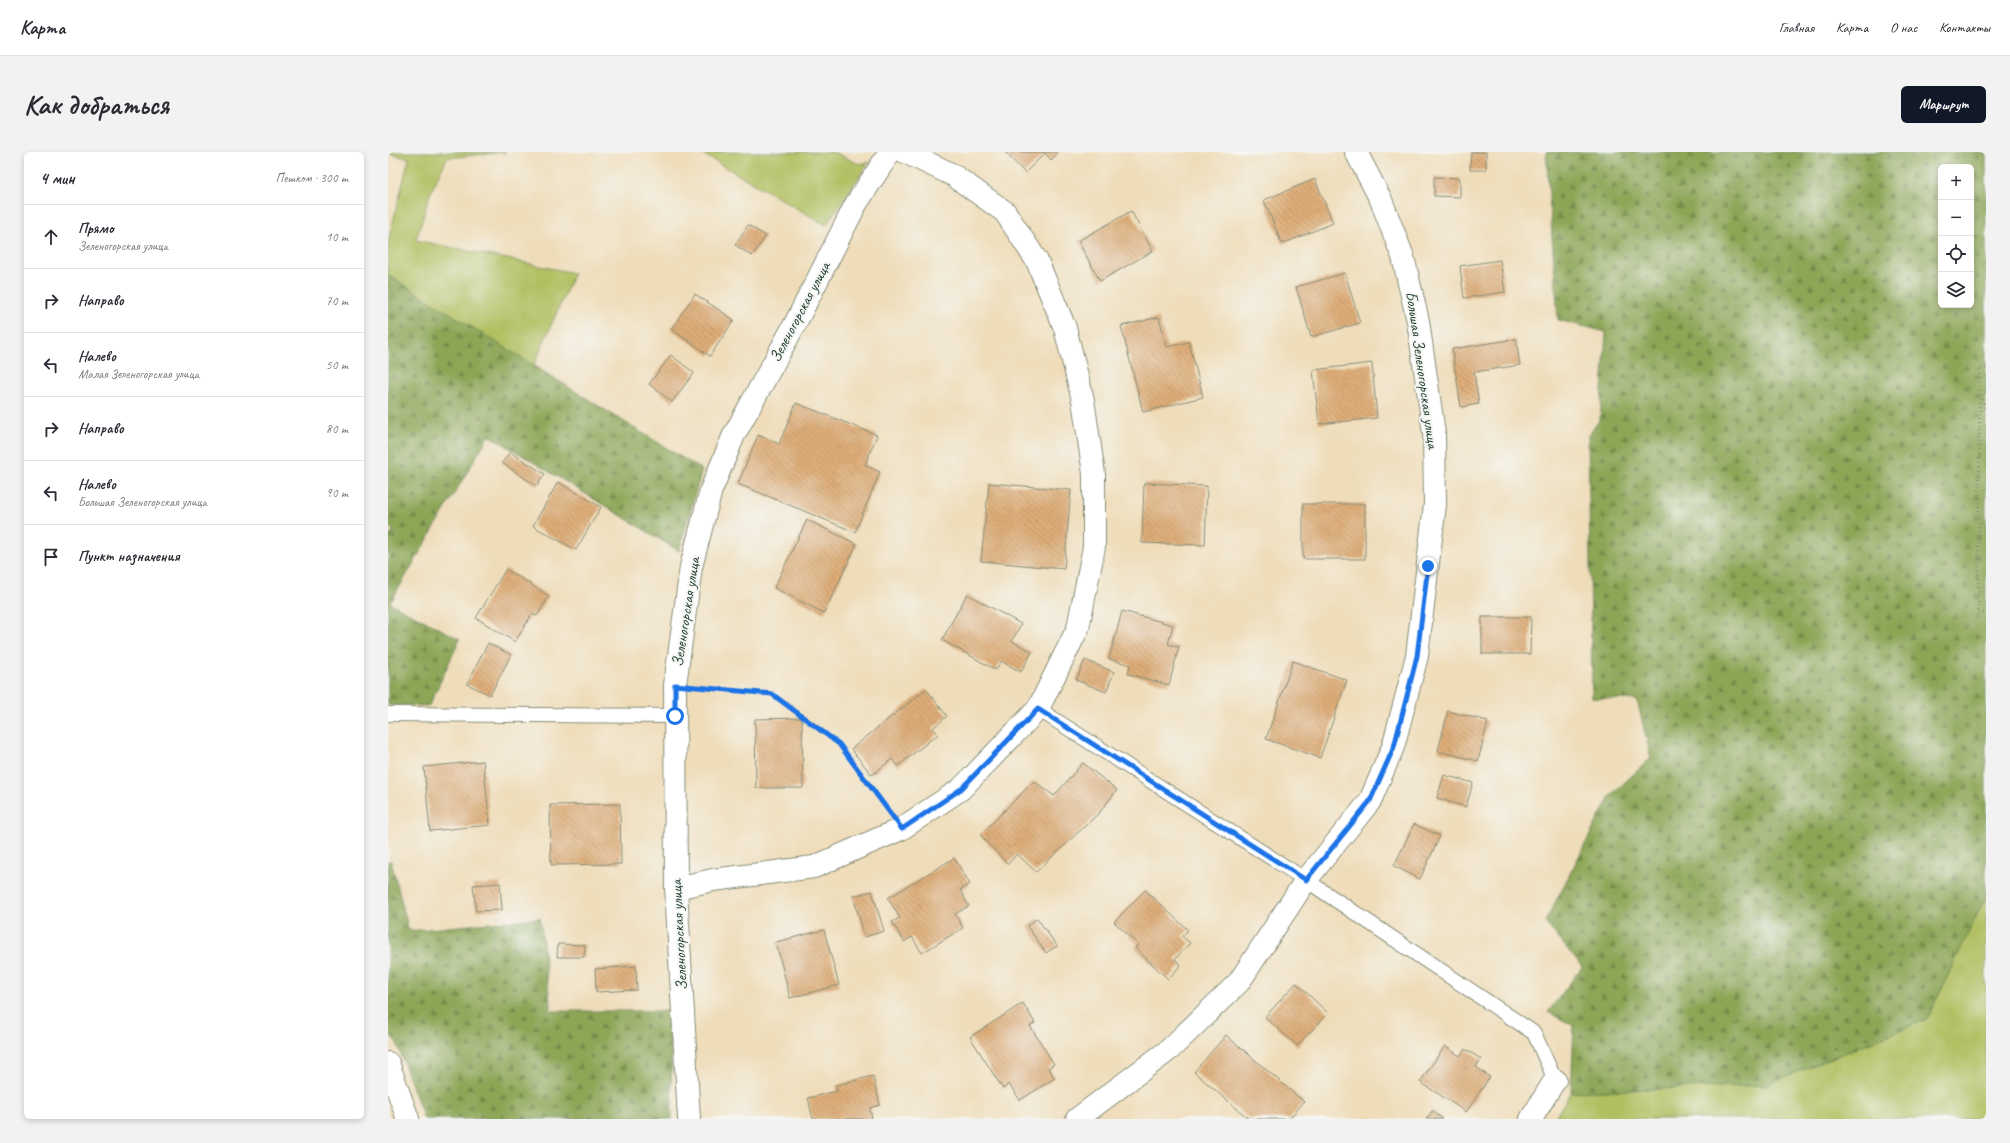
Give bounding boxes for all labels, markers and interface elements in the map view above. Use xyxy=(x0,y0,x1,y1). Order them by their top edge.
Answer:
text: Карта xyxy=(20,16,65,40)
text: Главная xyxy=(1779,19,1814,36)
text: Карта xyxy=(1836,19,1868,36)
text: О нас xyxy=(1890,19,1917,36)
text: Контакты xyxy=(1939,19,1990,36)
button: Маршрут xyxy=(1901,86,1986,123)
text: Как добраться xyxy=(24,87,169,122)
map controls xyxy=(1938,164,1974,308)
button: + xyxy=(1938,164,1974,200)
text: 4 мин xyxy=(40,168,75,189)
text: Пешком · 300 m xyxy=(275,170,348,186)
button: − xyxy=(1938,200,1974,236)
text: Прямо xyxy=(78,219,114,238)
icon: ahead xyxy=(40,226,62,248)
text: 10 m xyxy=(326,229,348,245)
button: locate xyxy=(1938,236,1974,272)
text: Зеленогорская улица xyxy=(78,238,168,254)
street label: Зеленогорская улица xyxy=(765,257,835,365)
button: layers xyxy=(1938,272,1974,308)
icon: right xyxy=(40,290,62,312)
street label: Большая Зеленогорская улица xyxy=(1401,290,1443,451)
text: Направо xyxy=(78,291,124,310)
text: 70 m xyxy=(326,293,348,309)
text: Налево xyxy=(78,347,116,366)
icon: left xyxy=(40,354,62,376)
text: 50 m xyxy=(326,357,348,373)
text: Малая Зеленогорская улица xyxy=(78,366,199,382)
icon: right xyxy=(40,418,62,440)
text: Направо xyxy=(78,419,124,438)
text: 80 m xyxy=(326,421,348,437)
text: Налево xyxy=(78,475,116,494)
icon: left xyxy=(40,482,62,504)
text: 90 m xyxy=(326,485,348,501)
text: Большая Зеленогорская улица xyxy=(78,494,207,510)
icon: arrive xyxy=(40,546,62,568)
text: Пункт назначения xyxy=(78,547,180,566)
street label: Зеленогорская улица xyxy=(667,554,705,668)
route end xyxy=(1419,557,1437,575)
route start xyxy=(666,707,684,725)
street label: Зеленогорская улица xyxy=(666,878,692,991)

